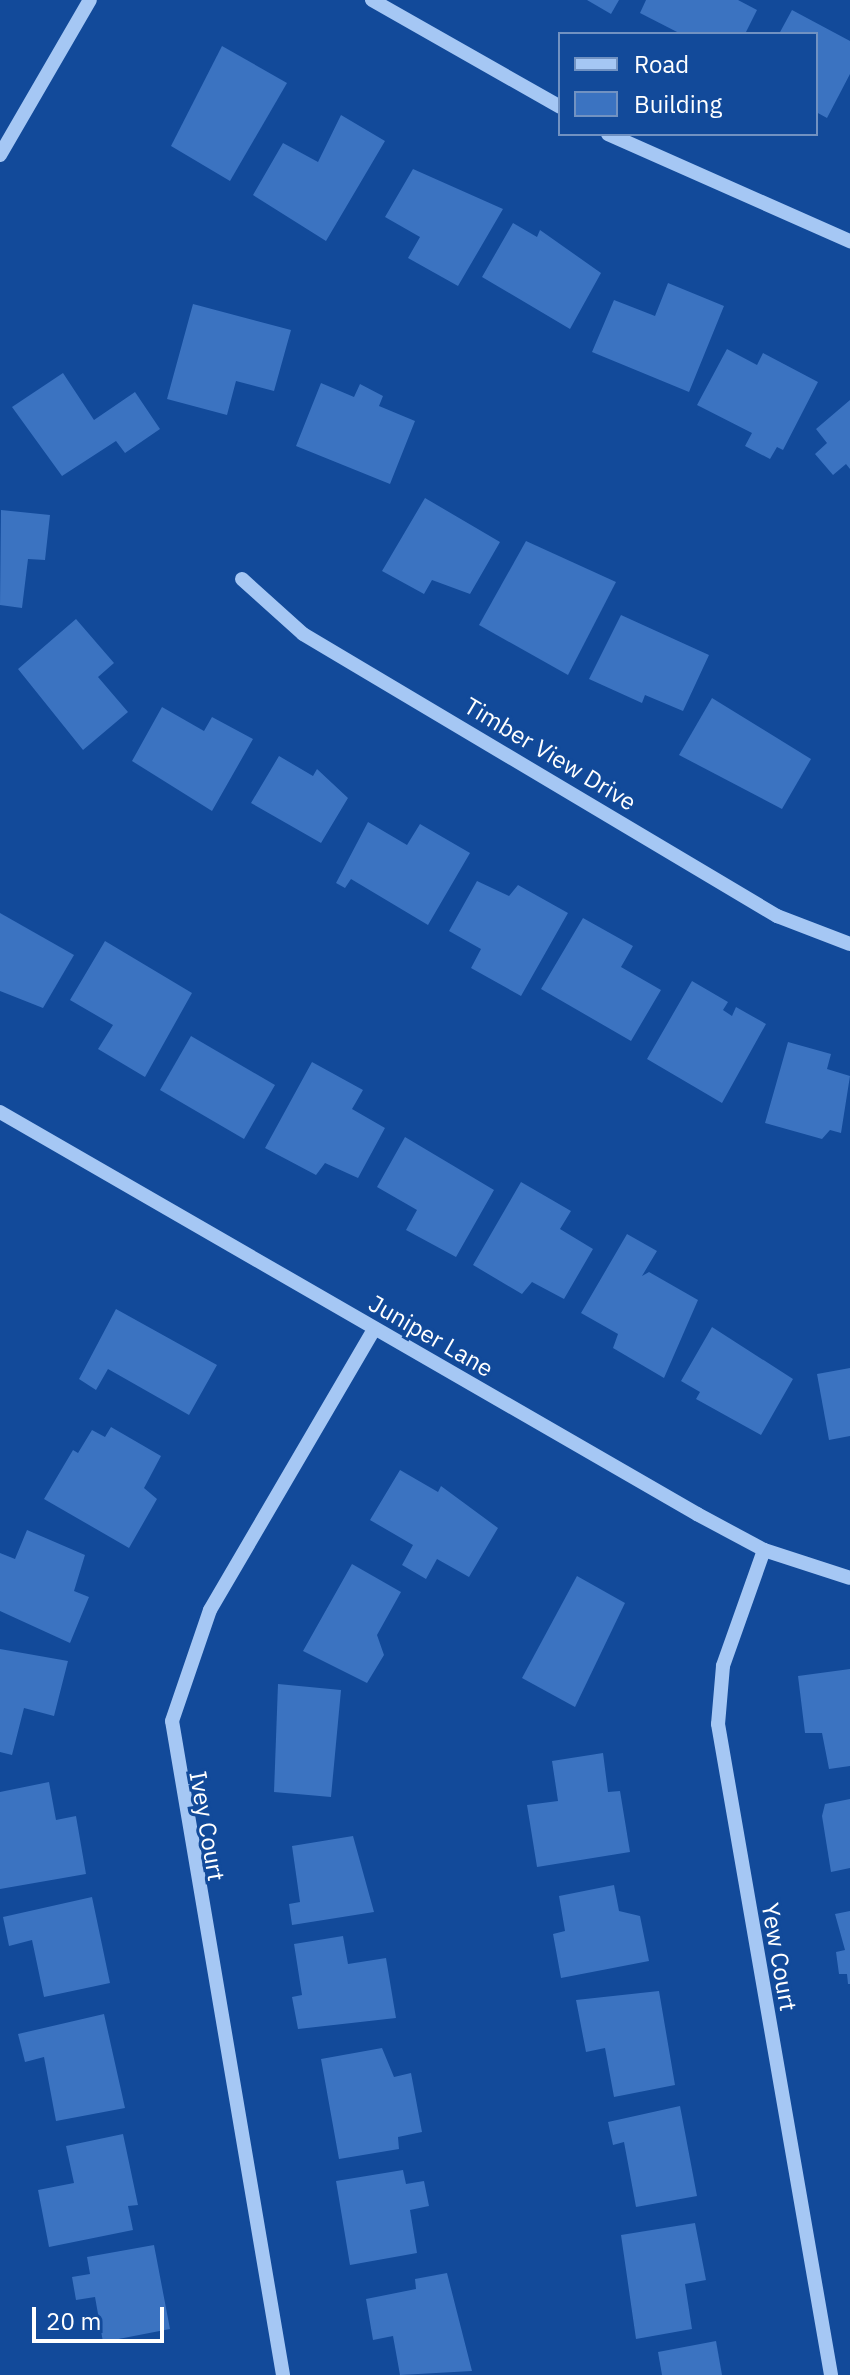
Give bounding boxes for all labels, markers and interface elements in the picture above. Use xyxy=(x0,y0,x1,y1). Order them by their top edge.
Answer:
legend xyxy=(558,32,818,136)
text: Road xyxy=(634,48,689,80)
text: Building xyxy=(634,88,722,120)
street label: Timber View Drive xyxy=(459,691,641,817)
street label: Juniper Lane xyxy=(364,1289,498,1383)
street label: Ivey Court xyxy=(183,1769,231,1883)
street label: Yew Court xyxy=(755,1901,803,2013)
scale bar xyxy=(36,2291,168,2341)
text: 20 m xyxy=(46,2305,101,2337)

